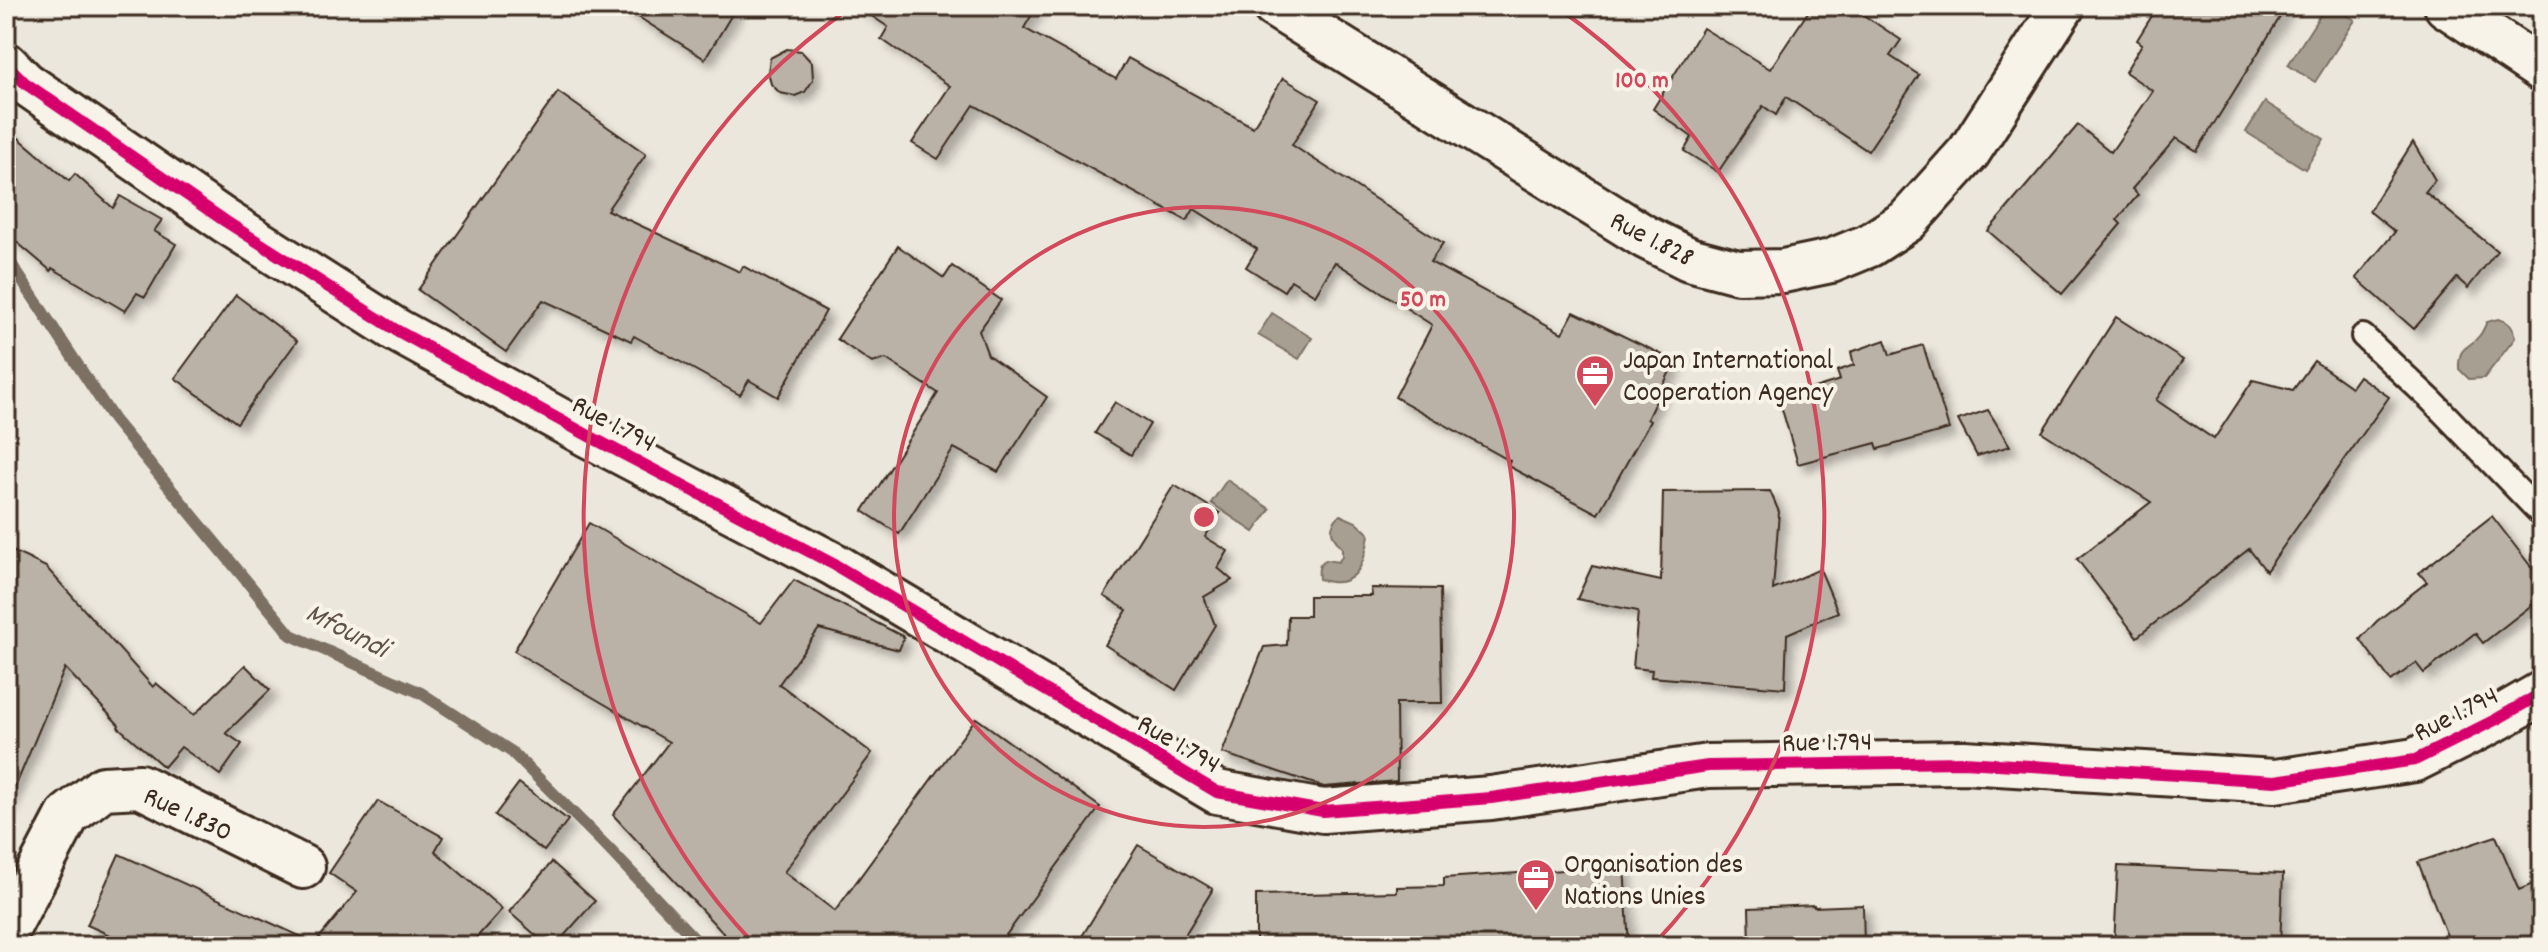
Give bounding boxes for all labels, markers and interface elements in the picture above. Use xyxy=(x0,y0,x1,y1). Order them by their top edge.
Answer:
text: 100 m xyxy=(1615,65,1669,99)
street label: Rue 1.828 xyxy=(1602,203,1700,280)
text: 50 m xyxy=(1400,284,1446,318)
place label: Japan International Cooperation Agency xyxy=(1623,343,1834,415)
office icon: Japan International Cooperation Agency xyxy=(1574,353,1616,408)
street label: Rue 1.794 xyxy=(563,388,662,465)
centre of rings xyxy=(1190,503,1218,531)
water label: Mfoundi xyxy=(297,594,399,674)
street label: Rue 1.794 xyxy=(2408,678,2507,755)
street label: Rue 1.794 xyxy=(1128,706,1227,786)
street label: Rue 1.794 xyxy=(1782,724,1873,766)
street label: Rue 1.830 xyxy=(136,779,238,855)
place label: Organisation des Nations Unies xyxy=(1564,847,1743,919)
office icon: Organisation des Nations Unies xyxy=(1515,857,1557,912)

